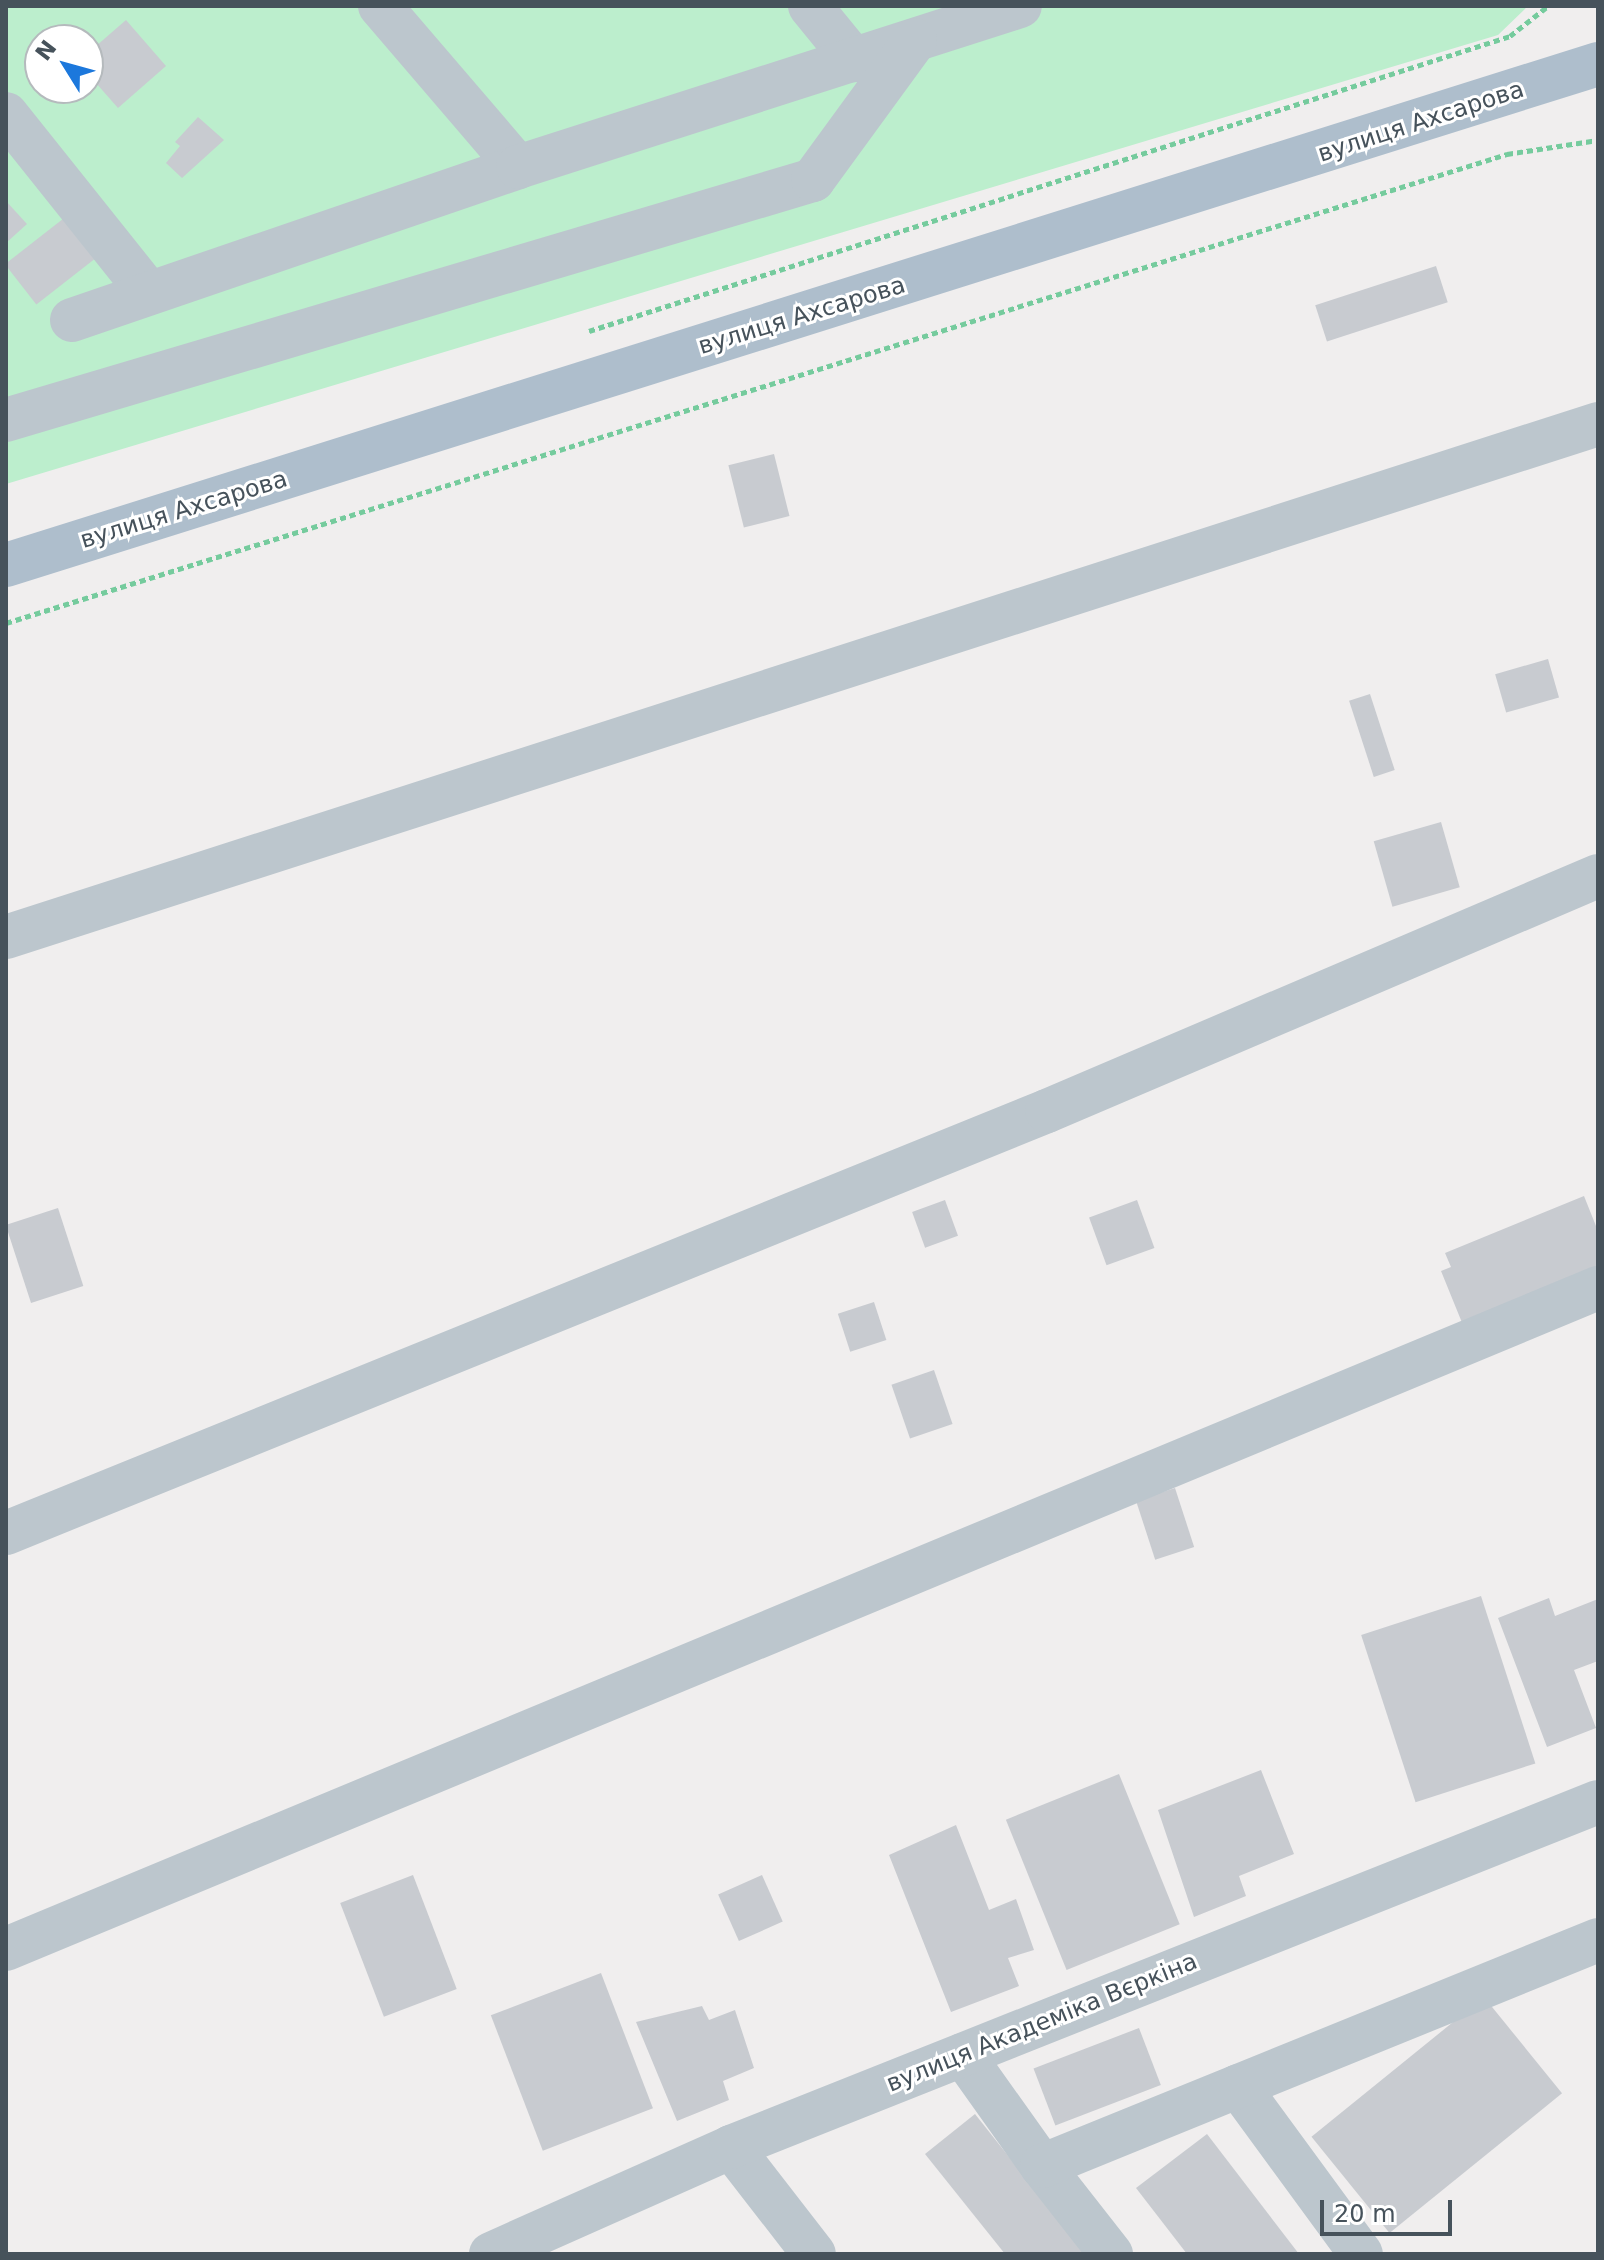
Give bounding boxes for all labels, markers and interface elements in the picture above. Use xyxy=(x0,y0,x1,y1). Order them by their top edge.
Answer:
north arrow xyxy=(24,24,104,104)
text: N xyxy=(30,36,62,65)
street label: вулиця Ахсарова xyxy=(1314,75,1528,169)
street label: вулиця Ахсарова xyxy=(695,271,909,361)
street label: вулиця Ахсарова xyxy=(77,465,291,555)
street label: вулиця Академіка Вєркіна xyxy=(882,1947,1202,2099)
scale bar xyxy=(1324,2184,1456,2234)
text: 20 m xyxy=(1334,2200,1396,2228)

